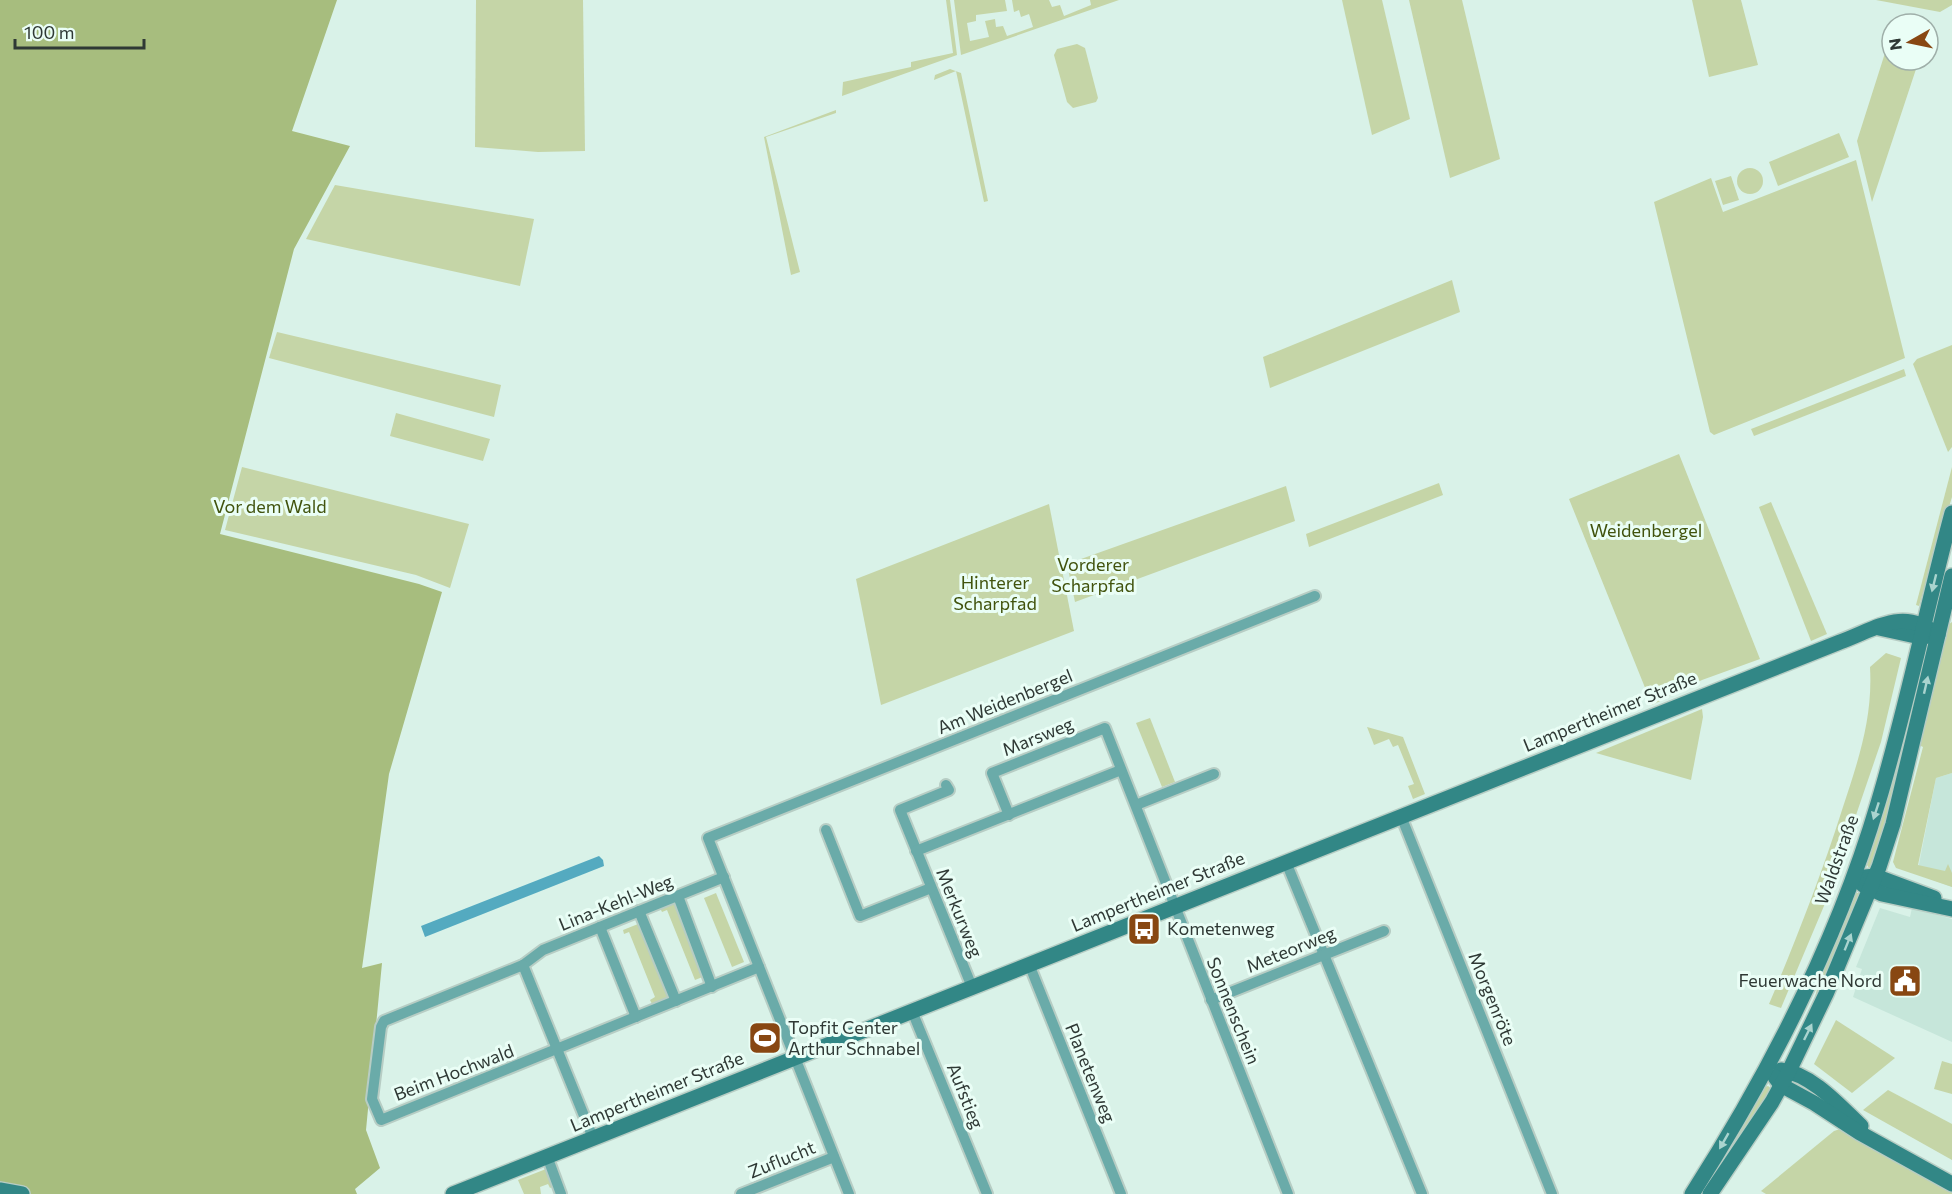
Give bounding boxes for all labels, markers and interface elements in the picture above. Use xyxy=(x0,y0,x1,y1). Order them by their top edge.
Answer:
scale bar xyxy=(15,12,144,50)
north arrow xyxy=(1880,12,1940,72)
text: 100 m xyxy=(24,21,74,43)
text: N xyxy=(1884,37,1905,52)
park label: Vor dem Wald xyxy=(213,495,327,517)
park label: Weidenbergel xyxy=(1590,519,1702,541)
park label: Vorderer Scharpfad xyxy=(1051,553,1135,596)
park label: Hinterer Scharpfad xyxy=(953,571,1037,614)
one-way arrow xyxy=(1928,574,1938,592)
street label: Am Weidenbergel xyxy=(934,664,1075,738)
street label: Lampertheimer Straße xyxy=(1520,666,1700,756)
one-way arrow xyxy=(1922,676,1931,695)
street label: Marsweg xyxy=(999,712,1077,760)
one-way arrow xyxy=(1870,802,1880,820)
street label: Waldstraße xyxy=(1810,812,1862,908)
street label: Lampertheimer Straße xyxy=(1068,846,1248,936)
street label: Merkurweg xyxy=(932,865,988,961)
street label: Lina-Kehl-Weg xyxy=(555,869,676,935)
bus stop icon: Kometenweg xyxy=(1126,911,1162,947)
place label: Kometenweg xyxy=(1167,917,1275,939)
street label: Meteorweg xyxy=(1243,921,1339,977)
one-way arrow xyxy=(1844,933,1853,951)
street label: Morgenröte xyxy=(1464,949,1522,1049)
street label: Sonnenschein xyxy=(1202,954,1265,1067)
public building icon: Feuerwache Nord xyxy=(1887,963,1923,999)
place label: Feuerwache Nord xyxy=(1738,969,1882,991)
place label: Topfit Center Arthur Schnabel xyxy=(788,1016,920,1059)
sports icon: Topfit Center Arthur Schnabel xyxy=(747,1020,783,1056)
street label: Planetenweg xyxy=(1061,1020,1121,1126)
one-way arrow xyxy=(1803,1024,1812,1041)
street label: Beim Hochwald xyxy=(391,1039,517,1105)
street label: Lampertheimer Straße xyxy=(567,1046,747,1136)
street label: Aufstieg xyxy=(943,1060,989,1132)
one-way arrow xyxy=(1720,1133,1730,1150)
street label: Zuflucht xyxy=(745,1136,818,1182)

